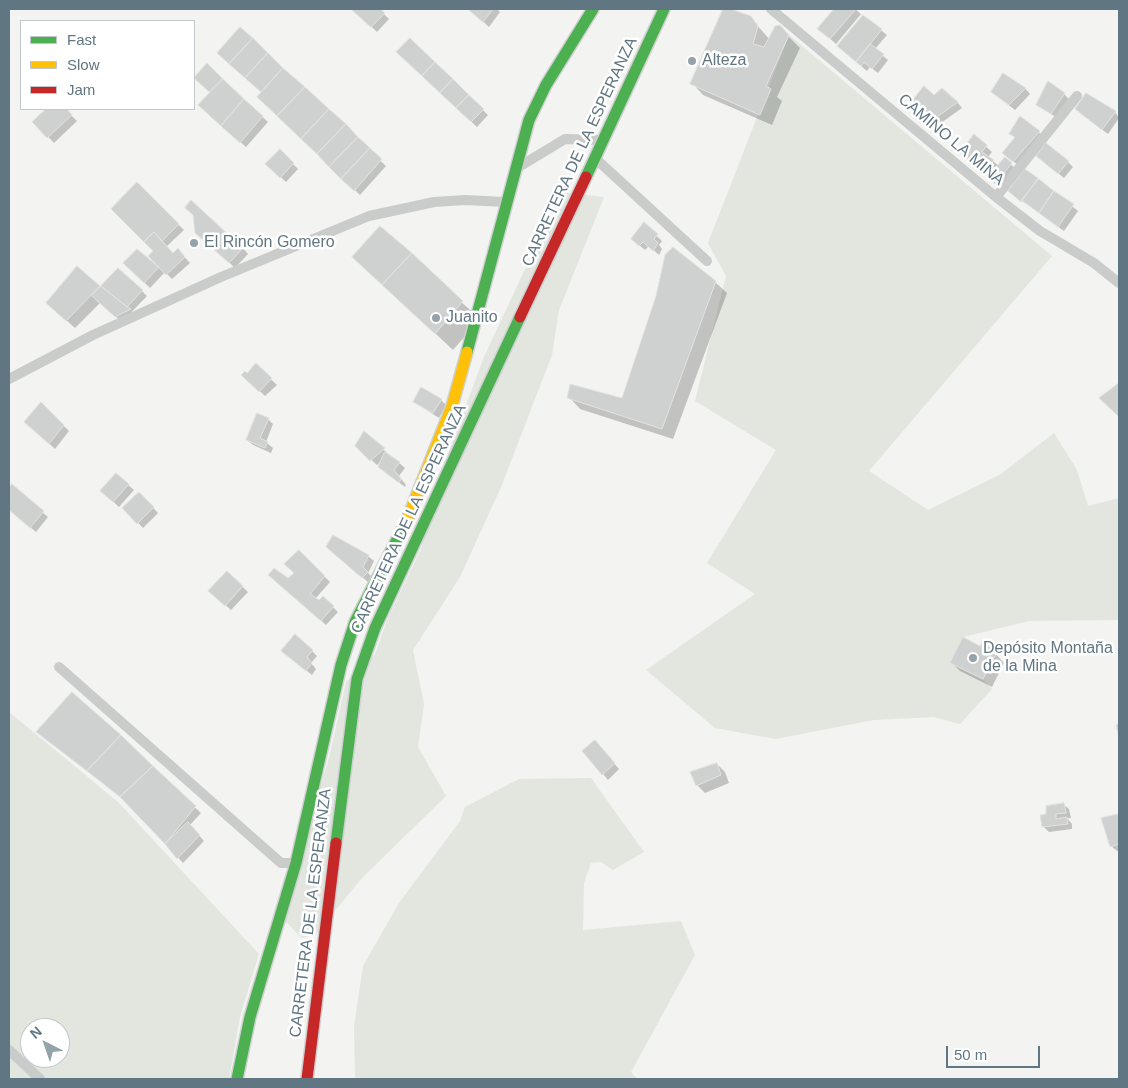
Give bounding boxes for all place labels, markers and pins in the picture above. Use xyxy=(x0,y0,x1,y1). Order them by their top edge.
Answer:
place label: Alteza xyxy=(702,51,746,71)
marker: Alteza xyxy=(686,55,698,67)
place label: El Rincón Gomero xyxy=(204,233,335,253)
marker: El Rincón Gomero xyxy=(188,237,200,249)
place label: Juanito xyxy=(446,308,498,328)
marker: Juanito xyxy=(430,312,442,324)
place label: Depósito Montaña de la Mina xyxy=(983,639,1113,677)
marker: Depósito Montaña de la Mina xyxy=(967,652,979,664)

